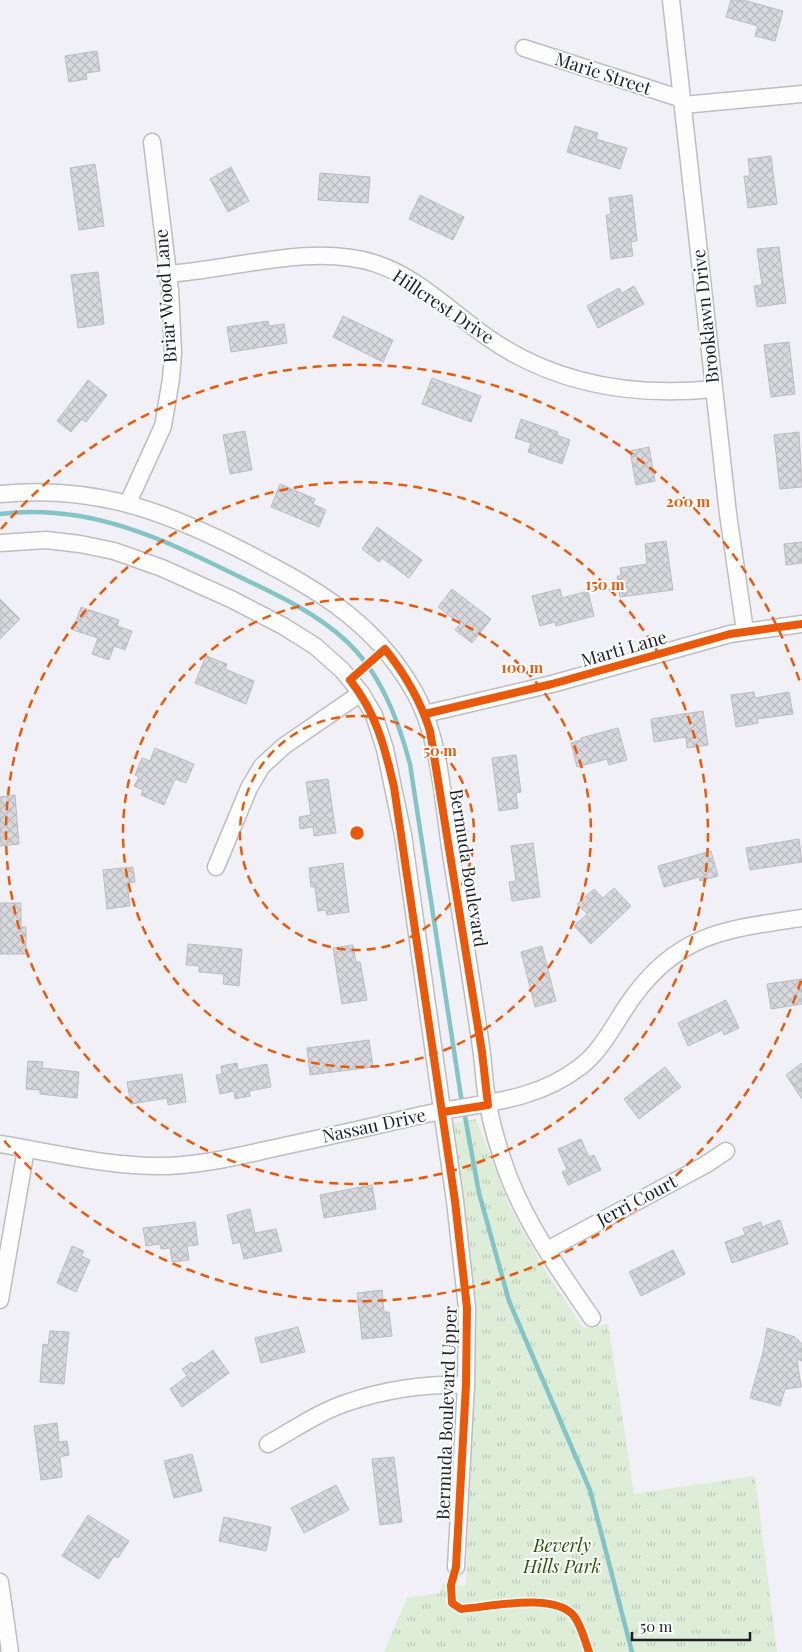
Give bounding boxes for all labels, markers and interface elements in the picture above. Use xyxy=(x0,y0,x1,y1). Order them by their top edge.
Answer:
street label: Marie Street xyxy=(552,46,655,100)
street label: Briar Wood Lane xyxy=(148,228,182,364)
street label: Brooklawn Drive xyxy=(686,248,724,384)
street label: Hillcrest Drive xyxy=(388,263,499,349)
text: 200 m xyxy=(666,491,711,511)
text: 150 m xyxy=(585,574,625,594)
street label: Marti Lane xyxy=(578,624,669,672)
text: 100 m xyxy=(501,657,544,677)
text: 50 m xyxy=(423,740,457,760)
street label: Bermuda Boulevard xyxy=(445,787,493,949)
centre of rings xyxy=(348,824,366,842)
street label: Nassau Drive xyxy=(320,1102,428,1148)
street label: Jerri Court xyxy=(591,1169,681,1232)
street label: Bermuda Boulevard Upper xyxy=(430,1305,462,1520)
park label: Beverly Hills Park xyxy=(522,1533,601,1578)
scale bar xyxy=(632,1610,750,1642)
text: 50 m xyxy=(640,1616,673,1636)

